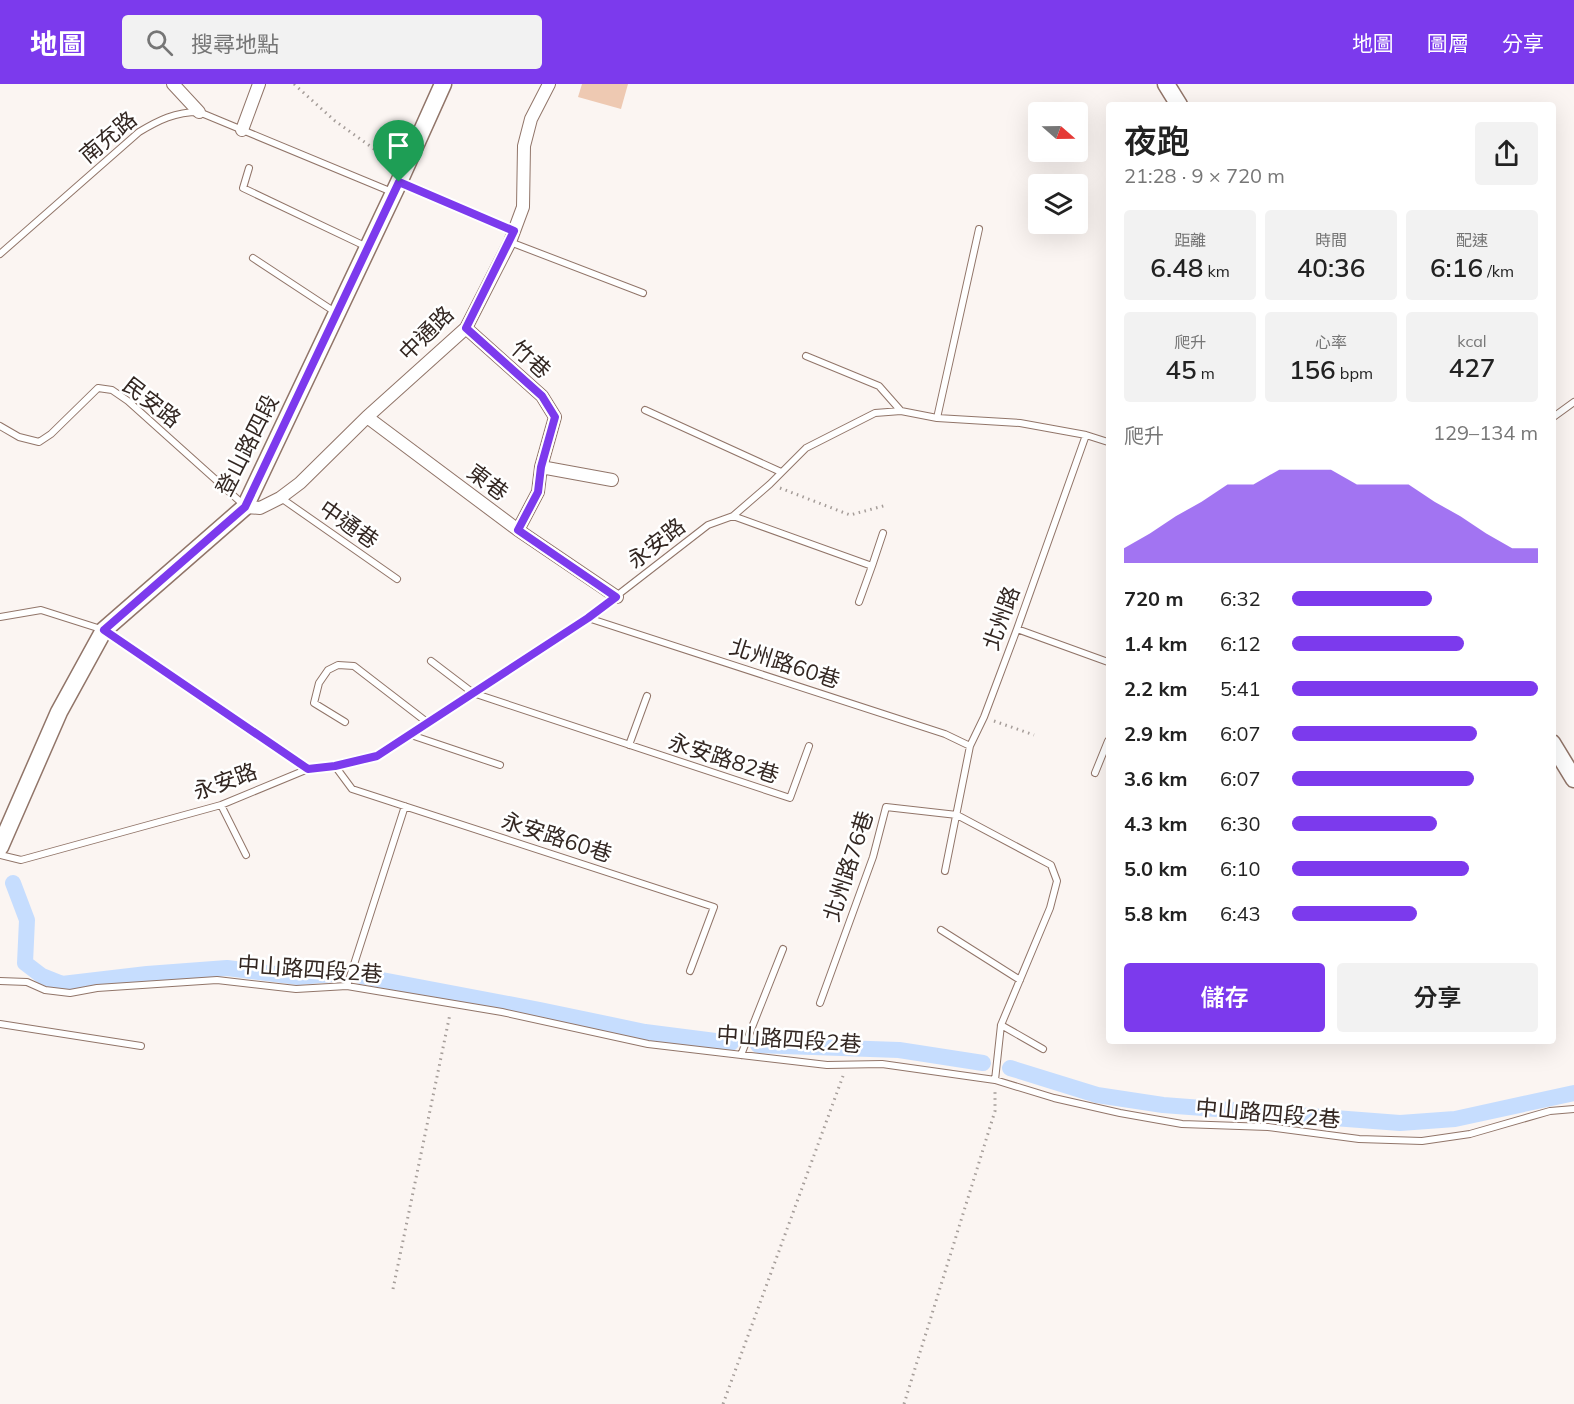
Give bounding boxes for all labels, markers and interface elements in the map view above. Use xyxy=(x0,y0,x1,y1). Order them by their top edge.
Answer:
search box xyxy=(122,15,542,69)
text: 地圖 xyxy=(30,26,86,61)
icon: search xyxy=(143,26,176,59)
text: 搜尋地點 xyxy=(191,30,279,58)
text: 地圖 xyxy=(1352,30,1394,56)
text: 圖層 xyxy=(1427,30,1469,56)
text: 分享 xyxy=(1502,30,1544,56)
north arrow xyxy=(1028,102,1088,162)
map controls xyxy=(1028,102,1088,234)
street label: 南充路 xyxy=(74,105,142,169)
pin xyxy=(373,120,424,182)
text: 夜跑 xyxy=(1124,120,1190,161)
button: share xyxy=(1475,122,1538,185)
icon: arrive xyxy=(382,129,415,162)
text: 21:28 · 9 × 720 m xyxy=(1124,163,1285,188)
button: layers xyxy=(1028,174,1088,234)
text: 距離 xyxy=(1174,230,1206,250)
text: 時間 xyxy=(1315,230,1347,250)
text: 配速 xyxy=(1456,230,1488,250)
text: 6.48 xyxy=(1150,251,1203,284)
text: 40:36 xyxy=(1297,251,1365,284)
text: 6:16 xyxy=(1430,251,1483,284)
text: km xyxy=(1203,261,1230,281)
text: /km xyxy=(1483,261,1514,281)
street label: 中通路 xyxy=(393,300,459,366)
text: kcal xyxy=(1457,331,1487,351)
text: 爬升 xyxy=(1174,332,1206,352)
text: 心率 xyxy=(1315,332,1347,352)
street label: 竹巷 xyxy=(505,334,557,384)
text: 427 xyxy=(1449,351,1495,384)
text: 45 xyxy=(1165,353,1196,386)
text: 156 xyxy=(1289,353,1336,386)
text: m xyxy=(1196,363,1215,383)
text: bpm xyxy=(1336,363,1373,383)
street label: 民安路 xyxy=(117,371,187,433)
street label: 登山路四段 xyxy=(210,390,284,500)
text: 129–134 m xyxy=(1433,420,1538,445)
text: 爬升 xyxy=(1124,423,1164,448)
street label: 東巷 xyxy=(462,458,514,506)
street label: 中通巷 xyxy=(314,494,384,554)
street label: 永安路 xyxy=(621,512,691,574)
street label: 北州路 xyxy=(977,582,1025,654)
text: 720 m xyxy=(1124,586,1183,611)
text: 6:32 xyxy=(1220,586,1261,611)
text: 1.4 km xyxy=(1124,631,1187,656)
text: 6:12 xyxy=(1220,631,1261,656)
street label: 北州路60巷 xyxy=(726,632,844,694)
text: 2.2 km xyxy=(1124,676,1187,701)
text: 5:41 xyxy=(1220,676,1261,701)
text: 2.9 km xyxy=(1124,721,1187,746)
text: 6:07 xyxy=(1220,721,1261,746)
street label: 永安路82巷 xyxy=(665,727,783,789)
street label: 永安路 xyxy=(189,757,261,805)
text: 3.6 km xyxy=(1124,766,1187,791)
text: 6:07 xyxy=(1220,766,1261,791)
street label: 永安路60巷 xyxy=(498,806,616,868)
street label: 北州路76巷 xyxy=(817,807,879,925)
text: 4.3 km xyxy=(1124,811,1187,836)
text: 6:30 xyxy=(1220,811,1261,836)
text: 5.0 km xyxy=(1124,856,1187,881)
text: 6:10 xyxy=(1220,856,1261,881)
text: 5.8 km xyxy=(1124,901,1187,926)
text: 6:43 xyxy=(1220,901,1261,926)
street label: 中山路四段2巷 xyxy=(237,950,383,988)
button: 儲存 xyxy=(1124,963,1325,1032)
button: 分享 xyxy=(1337,963,1538,1032)
street label: 中山路四段2巷 xyxy=(716,1020,862,1058)
street label: 中山路四段2巷 xyxy=(1194,1093,1342,1133)

